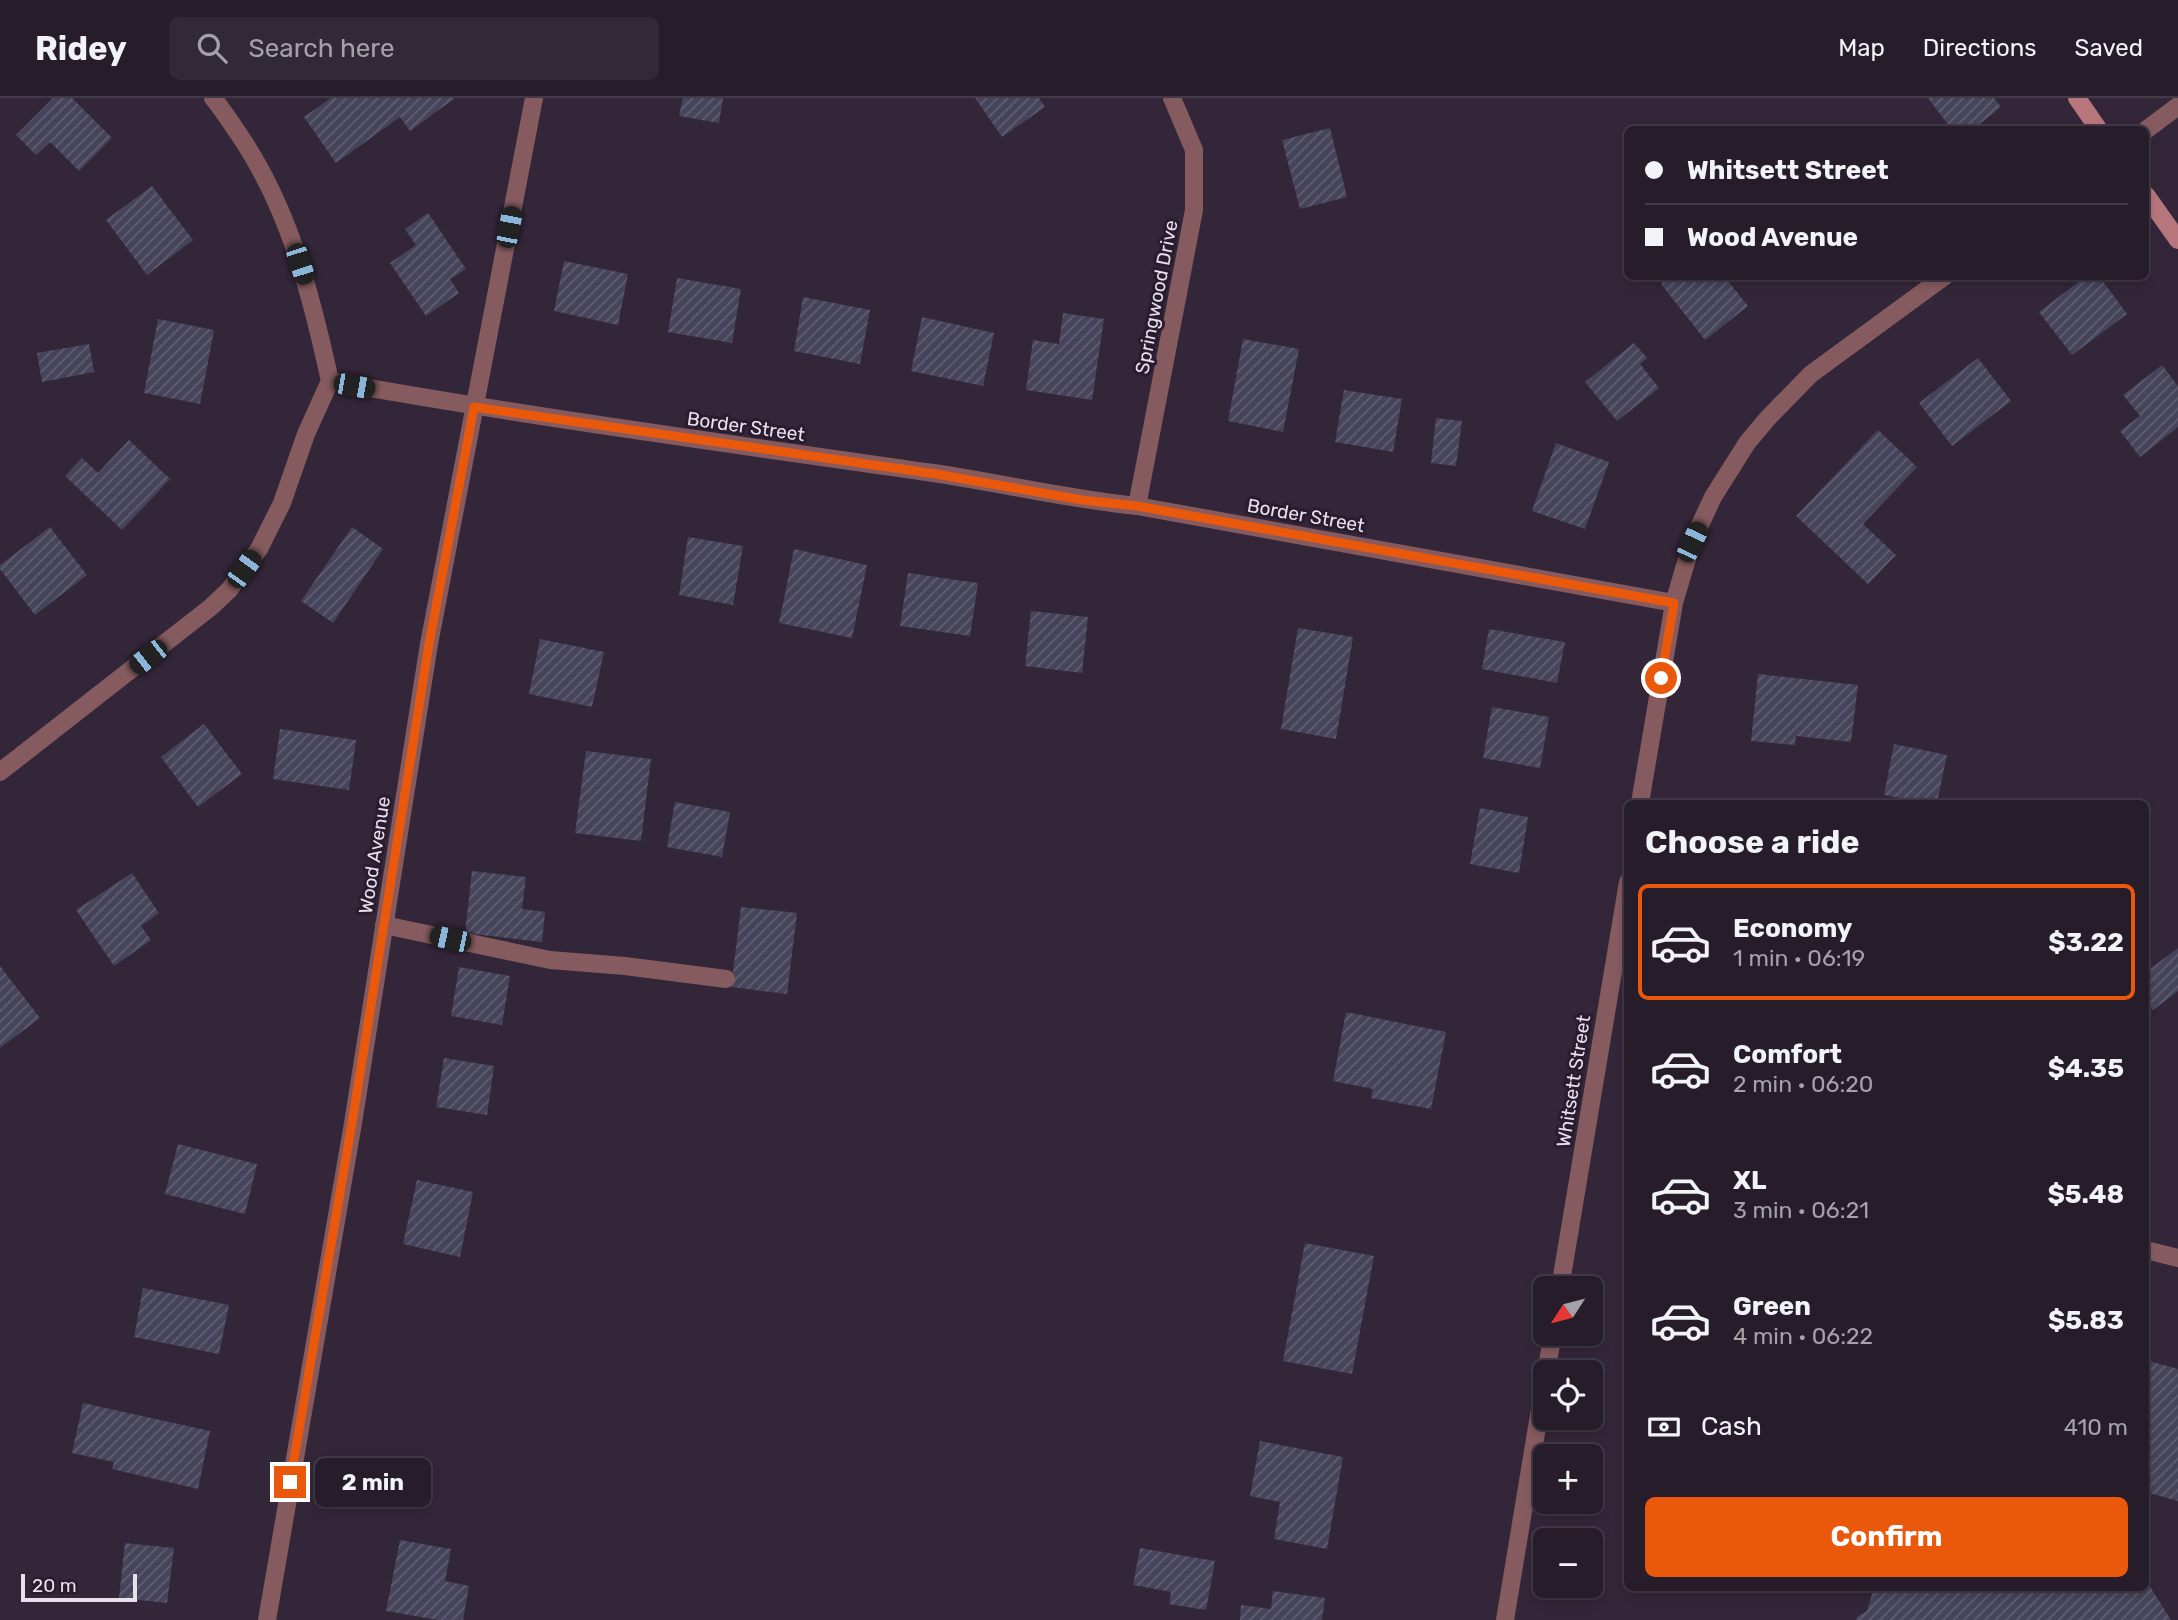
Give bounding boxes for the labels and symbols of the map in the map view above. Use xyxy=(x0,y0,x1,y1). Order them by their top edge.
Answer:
car xyxy=(495,204,524,250)
street label: Springwood Drive xyxy=(1130,218,1183,376)
car xyxy=(284,241,317,287)
car xyxy=(332,372,377,400)
street label: Border Street xyxy=(685,407,807,446)
street label: Border Street xyxy=(1245,494,1367,537)
car xyxy=(1674,519,1711,565)
car xyxy=(224,546,265,592)
car xyxy=(125,636,172,678)
route start xyxy=(1645,662,1677,694)
street label: Wood Avenue xyxy=(354,795,395,915)
car xyxy=(428,924,473,954)
street label: Whitsett Street xyxy=(1552,1013,1595,1149)
north arrow xyxy=(1533,1276,1603,1346)
callout: 2 min xyxy=(314,1458,430,1506)
route end xyxy=(274,1466,306,1498)
scale bar xyxy=(21,1571,136,1603)

